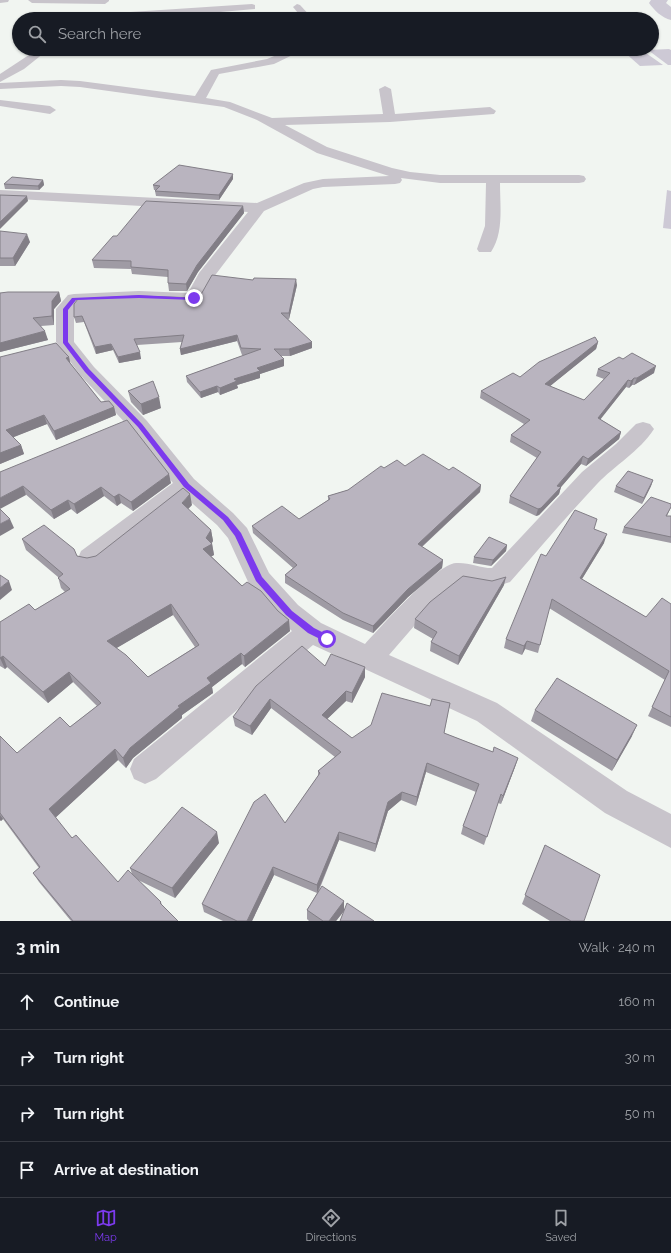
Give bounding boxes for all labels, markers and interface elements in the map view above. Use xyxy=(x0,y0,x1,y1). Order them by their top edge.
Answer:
search box xyxy=(12,12,659,56)
icon: search xyxy=(26,23,48,45)
text: Search here xyxy=(58,25,141,43)
route end xyxy=(185,289,203,307)
route start xyxy=(318,630,336,648)
text: 3 min xyxy=(16,937,60,957)
text: Walk · 240 m xyxy=(578,940,655,955)
icon: ahead xyxy=(16,991,38,1013)
text: Continue xyxy=(54,993,119,1011)
text: 160 m xyxy=(618,994,655,1009)
icon: right xyxy=(16,1047,38,1069)
text: Turn right xyxy=(54,1049,124,1067)
text: 30 m xyxy=(625,1050,655,1065)
icon: right xyxy=(16,1103,38,1125)
text: Turn right xyxy=(54,1105,124,1123)
text: 50 m xyxy=(625,1106,655,1121)
icon: arrive xyxy=(16,1159,38,1181)
text: Arrive at destination xyxy=(54,1161,199,1179)
tab: Map xyxy=(94,1207,117,1244)
tab: Directions xyxy=(306,1207,356,1244)
tab: Saved xyxy=(545,1207,577,1244)

